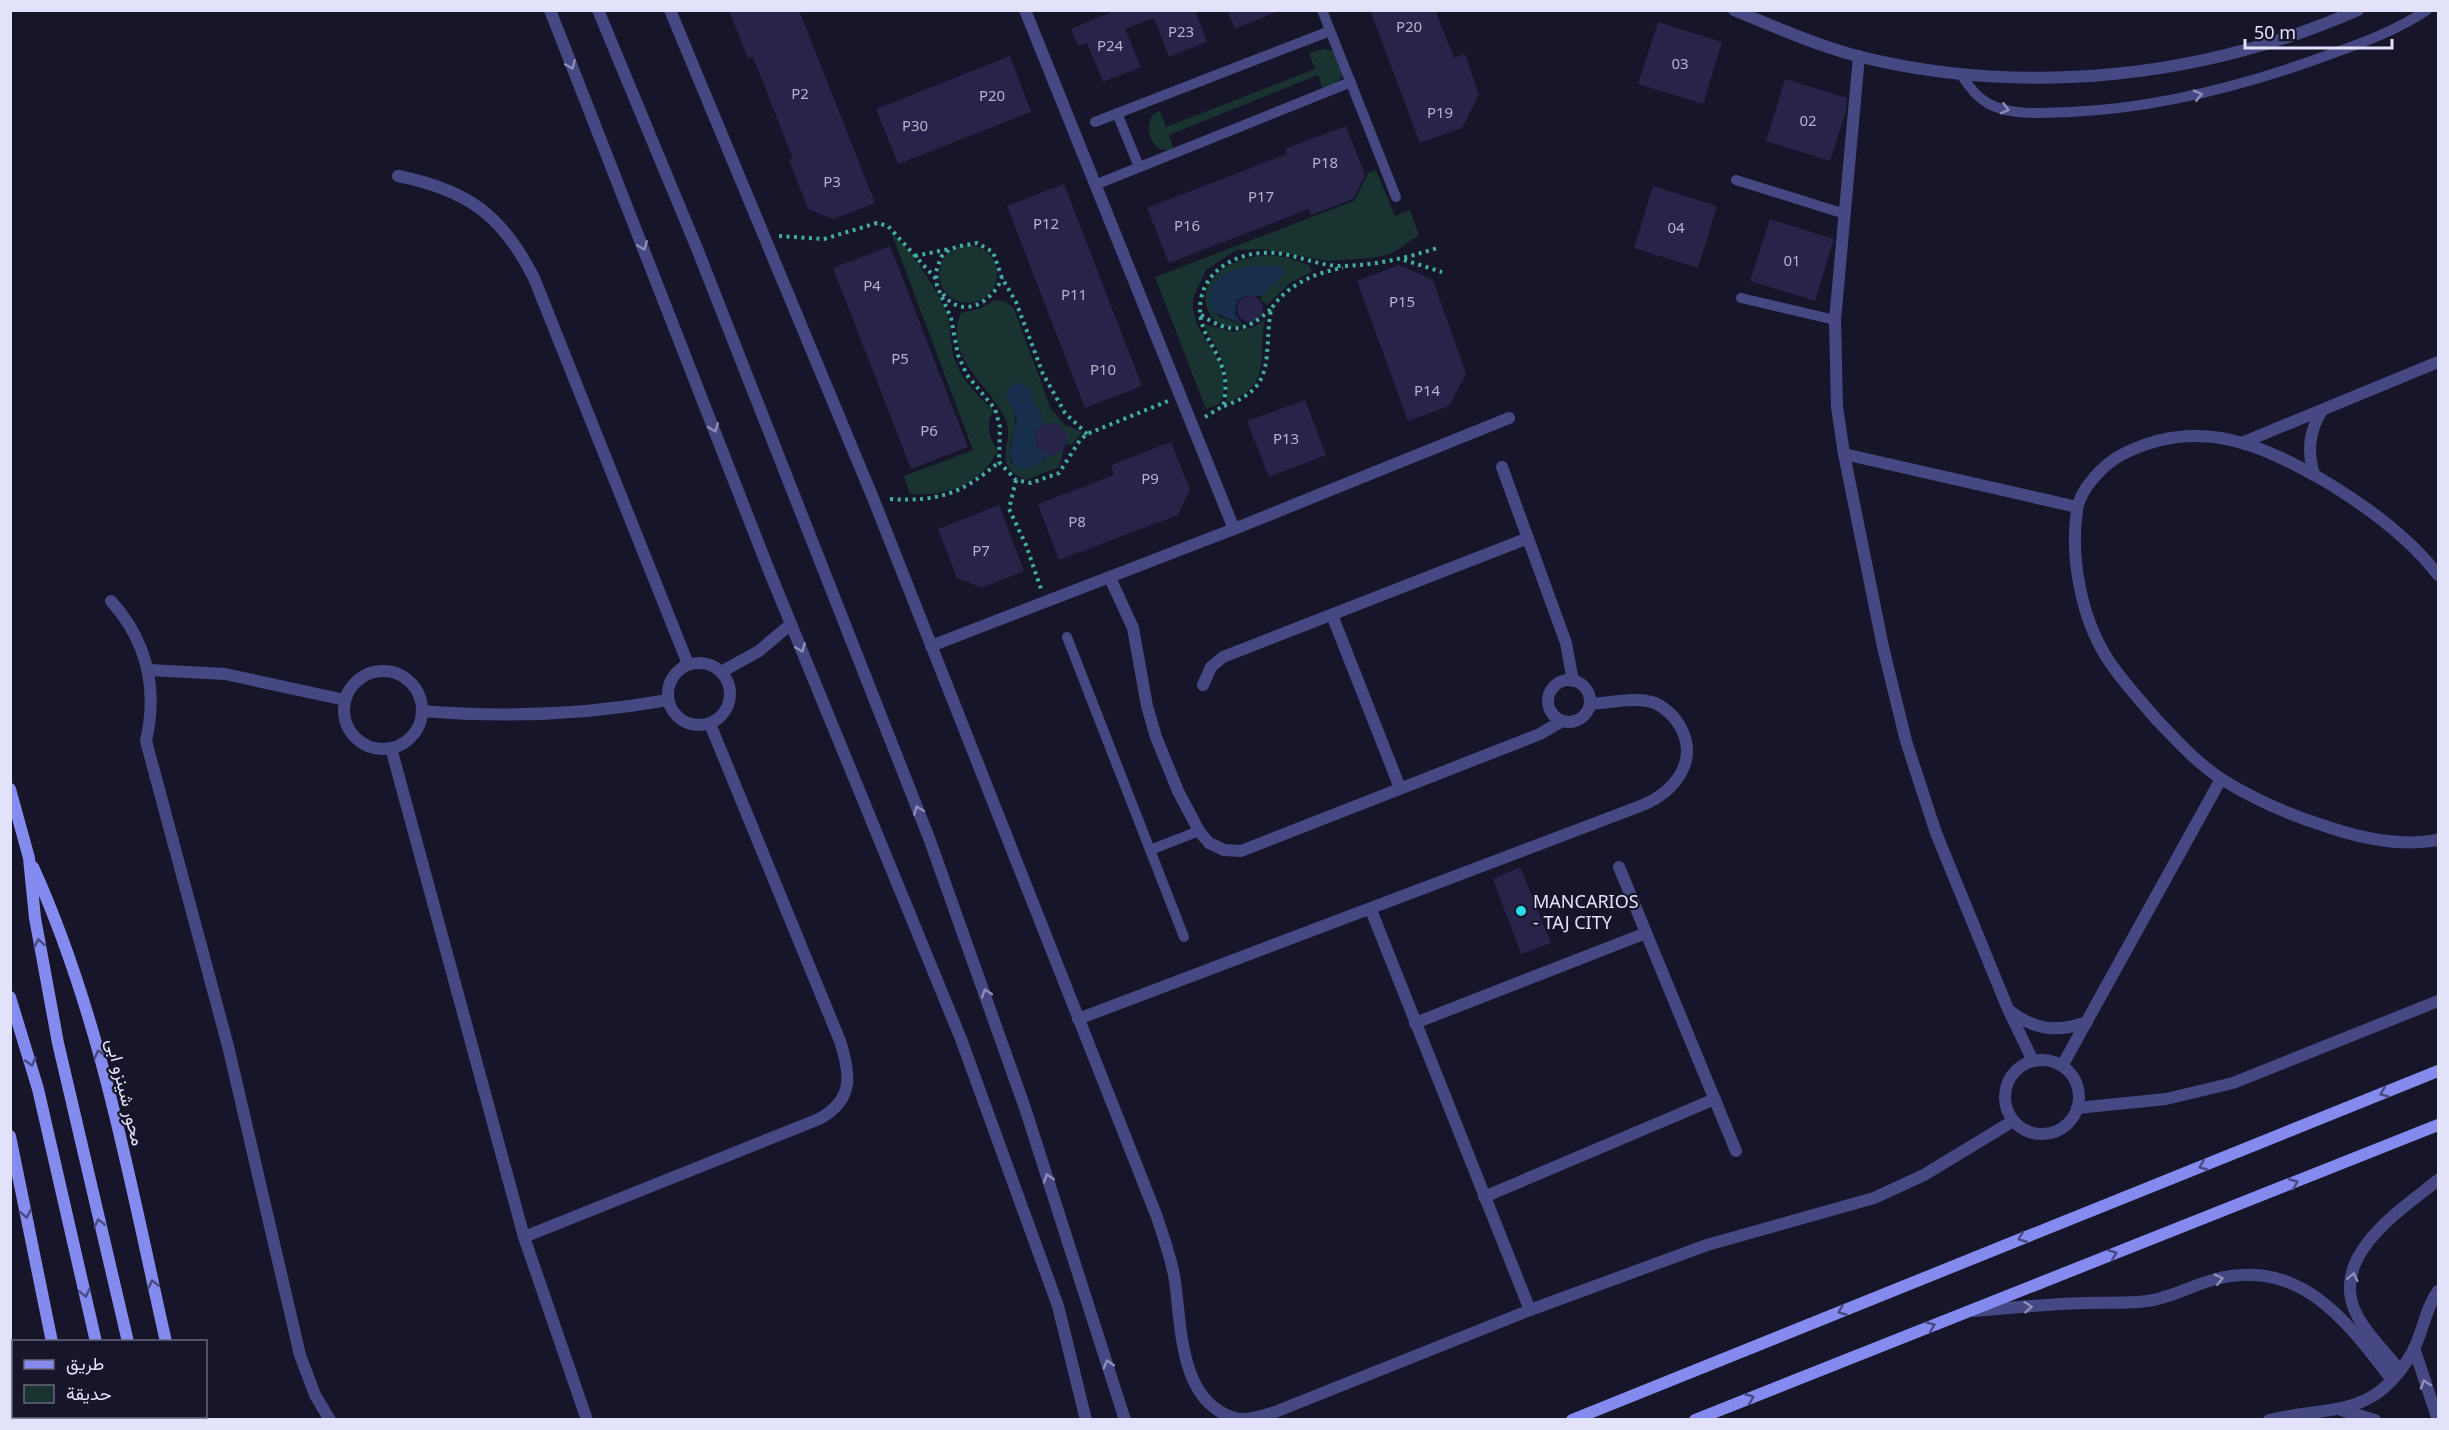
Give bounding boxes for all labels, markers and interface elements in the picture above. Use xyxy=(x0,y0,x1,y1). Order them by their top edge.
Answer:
scale bar xyxy=(2245,12,2392,50)
house number: P20 xyxy=(1396,16,1422,36)
text: 50 m xyxy=(2254,20,2296,44)
house number: P23 xyxy=(1168,21,1194,41)
house number: P24 xyxy=(1097,35,1124,55)
house number: 03 xyxy=(1671,53,1689,73)
one-way arrow xyxy=(564,59,576,70)
house number: P2 xyxy=(791,83,809,103)
house number: P20 xyxy=(979,85,1005,105)
one-way arrow xyxy=(2193,89,2203,102)
one-way arrow xyxy=(2000,101,2010,114)
house number: P19 xyxy=(1427,102,1453,122)
house number: 02 xyxy=(1799,110,1817,130)
house number: P30 xyxy=(902,115,928,135)
house number: P18 xyxy=(1312,152,1338,172)
house number: P3 xyxy=(823,171,841,191)
house number: P17 xyxy=(1248,186,1274,206)
house number: P12 xyxy=(1033,213,1059,233)
house number: P16 xyxy=(1174,215,1200,235)
house number: 04 xyxy=(1667,217,1685,237)
one-way arrow xyxy=(636,240,648,251)
house number: 01 xyxy=(1783,250,1801,270)
house number: P4 xyxy=(863,275,881,295)
house number: P11 xyxy=(1061,284,1087,304)
house number: P15 xyxy=(1389,291,1415,311)
house number: P5 xyxy=(891,348,909,368)
house number: P10 xyxy=(1090,359,1116,379)
house number: P14 xyxy=(1414,380,1441,400)
house number: P6 xyxy=(920,420,938,440)
one-way arrow xyxy=(707,422,719,433)
house number: P13 xyxy=(1273,428,1299,448)
house number: P9 xyxy=(1141,468,1159,488)
house number: P8 xyxy=(1068,511,1086,531)
house number: P7 xyxy=(972,540,990,560)
one-way arrow xyxy=(794,642,806,653)
one-way arrow xyxy=(913,806,925,817)
place label: MANCARIOS - TAJ CITY xyxy=(1533,889,1639,934)
marker: MANCARIOS - TAJ CITY xyxy=(1514,904,1528,918)
one-way arrow xyxy=(33,938,46,948)
one-way arrow xyxy=(980,988,993,999)
street label: محور شينزو ابى xyxy=(101,1036,151,1148)
one-way arrow xyxy=(94,1049,106,1060)
one-way arrow xyxy=(23,1057,36,1067)
one-way arrow xyxy=(2379,1086,2390,1098)
one-way arrow xyxy=(2199,1158,2209,1171)
one-way arrow xyxy=(1043,1173,1056,1184)
one-way arrow xyxy=(2288,1177,2299,1190)
one-way arrow xyxy=(19,1208,32,1218)
one-way arrow xyxy=(94,1219,107,1229)
one-way arrow xyxy=(2018,1231,2029,1243)
one-way arrow xyxy=(2107,1249,2117,1262)
one-way arrow xyxy=(2214,1273,2224,1286)
one-way arrow xyxy=(2346,1273,2359,1283)
one-way arrow xyxy=(147,1280,160,1290)
one-way arrow xyxy=(78,1288,91,1298)
one-way arrow xyxy=(2024,1301,2033,1314)
one-way arrow xyxy=(1837,1304,1848,1316)
one-way arrow xyxy=(1925,1321,1936,1333)
legend xyxy=(12,1340,207,1418)
text: طريق xyxy=(66,1351,104,1375)
one-way arrow xyxy=(1103,1359,1115,1370)
one-way arrow xyxy=(2420,1379,2432,1390)
text: حديقة xyxy=(66,1381,112,1405)
one-way arrow xyxy=(1744,1393,1755,1405)

